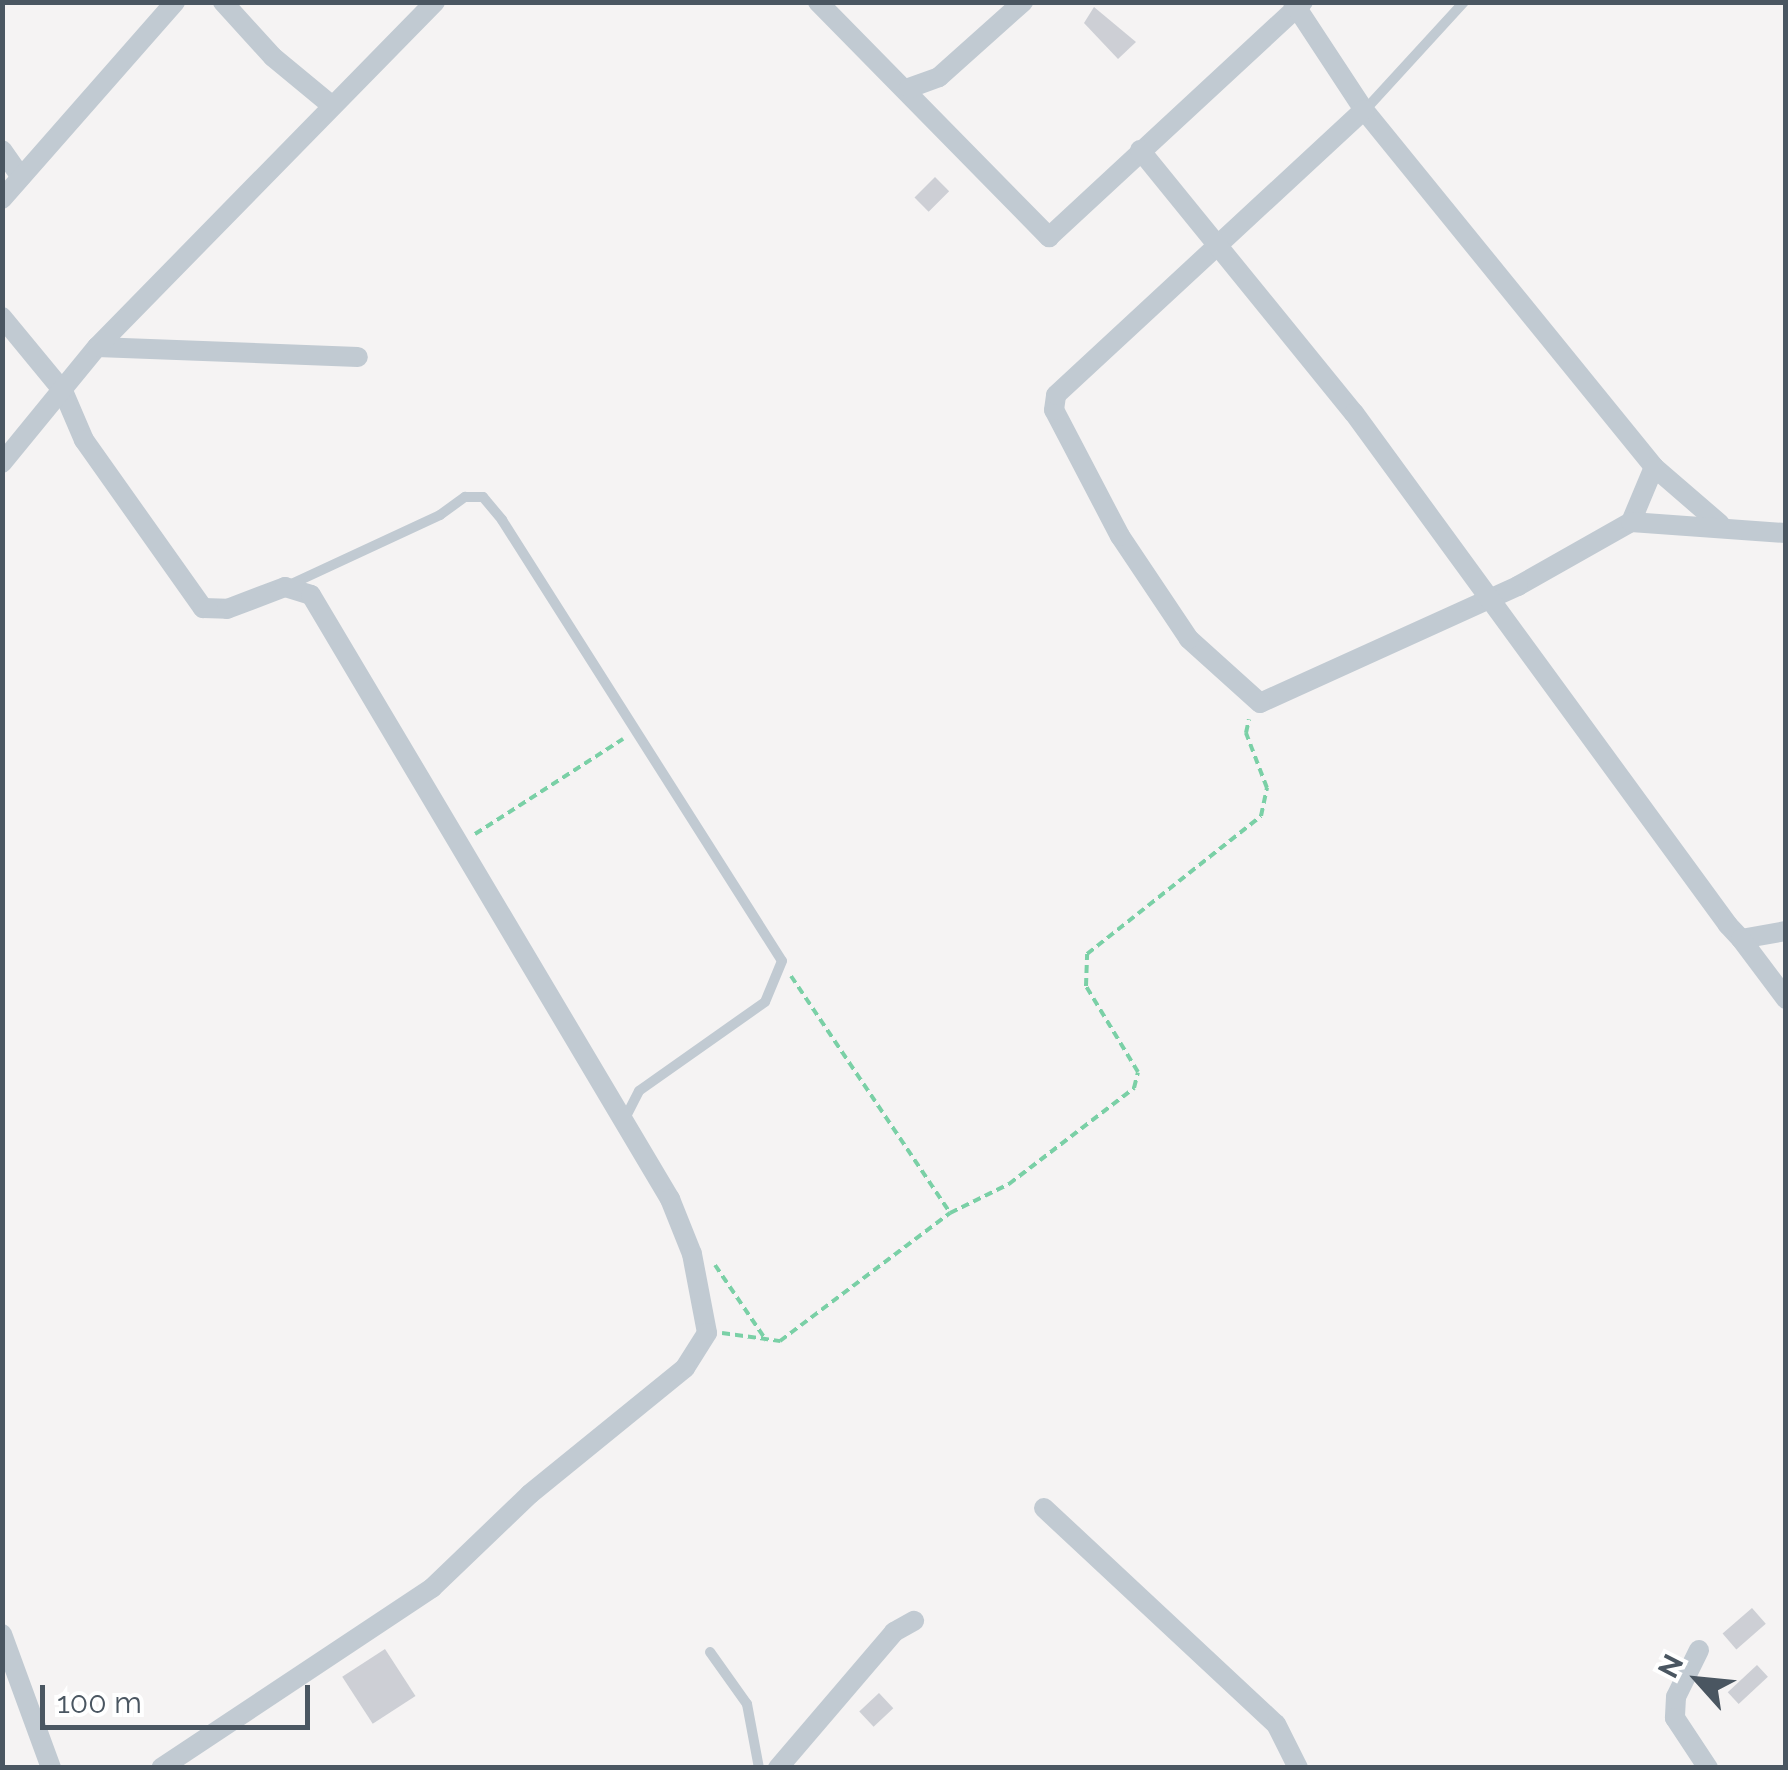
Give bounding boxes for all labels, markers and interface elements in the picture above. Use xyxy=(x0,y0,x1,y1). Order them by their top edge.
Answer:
north arrow xyxy=(1648,1630,1748,1730)
text: N xyxy=(1651,1649,1690,1683)
scale bar xyxy=(45,1665,315,1727)
text: 100 m xyxy=(57,1685,142,1720)

